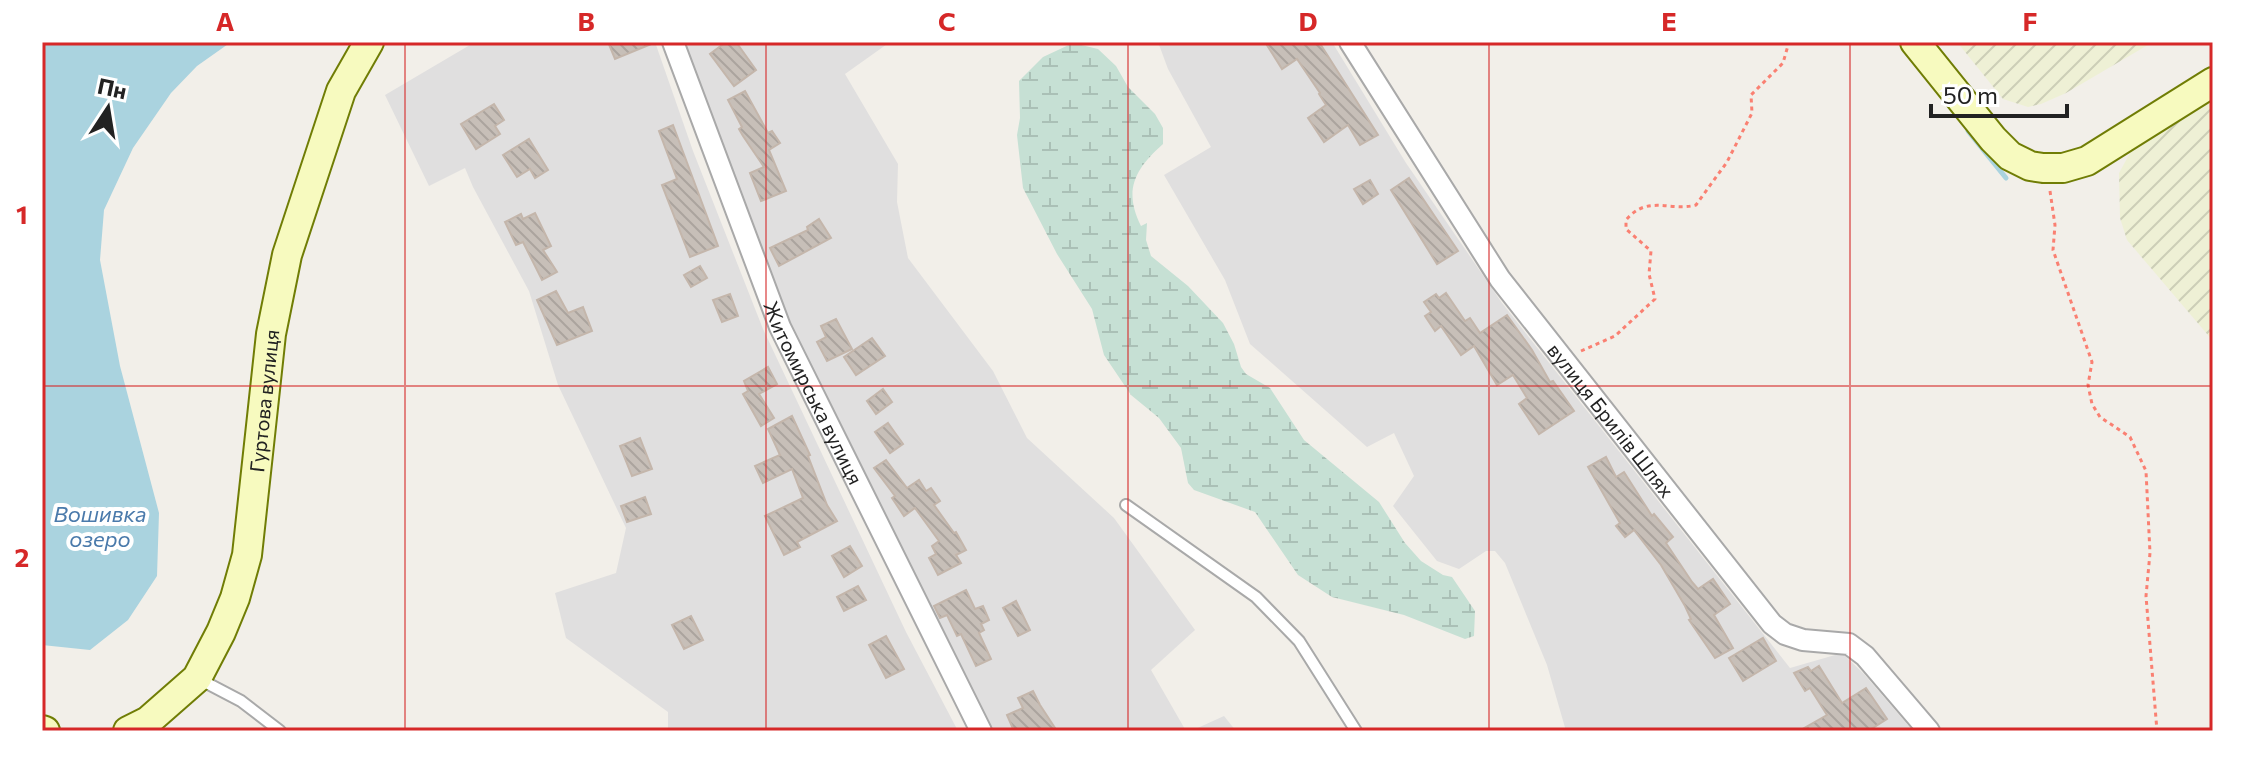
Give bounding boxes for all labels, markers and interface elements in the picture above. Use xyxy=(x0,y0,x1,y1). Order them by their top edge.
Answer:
text: A xyxy=(216,5,235,36)
text: B xyxy=(577,5,595,36)
text: C xyxy=(938,5,956,36)
text: D xyxy=(1298,5,1318,36)
text: E xyxy=(1661,5,1677,36)
text: F xyxy=(2022,5,2038,36)
north arrow xyxy=(68,68,148,148)
scale bar xyxy=(1931,68,2067,118)
text: Пн xyxy=(95,72,129,104)
text: 50 m xyxy=(1943,80,1998,109)
text: 1 xyxy=(16,198,28,229)
street label: Житомирська вулиця xyxy=(759,297,868,488)
street label: Гуртова вулиця xyxy=(244,328,283,473)
street label: вулиця Брилів Шлях xyxy=(1543,338,1680,502)
water label: Вошивка озеро xyxy=(53,500,147,552)
text: 2 xyxy=(15,541,29,572)

